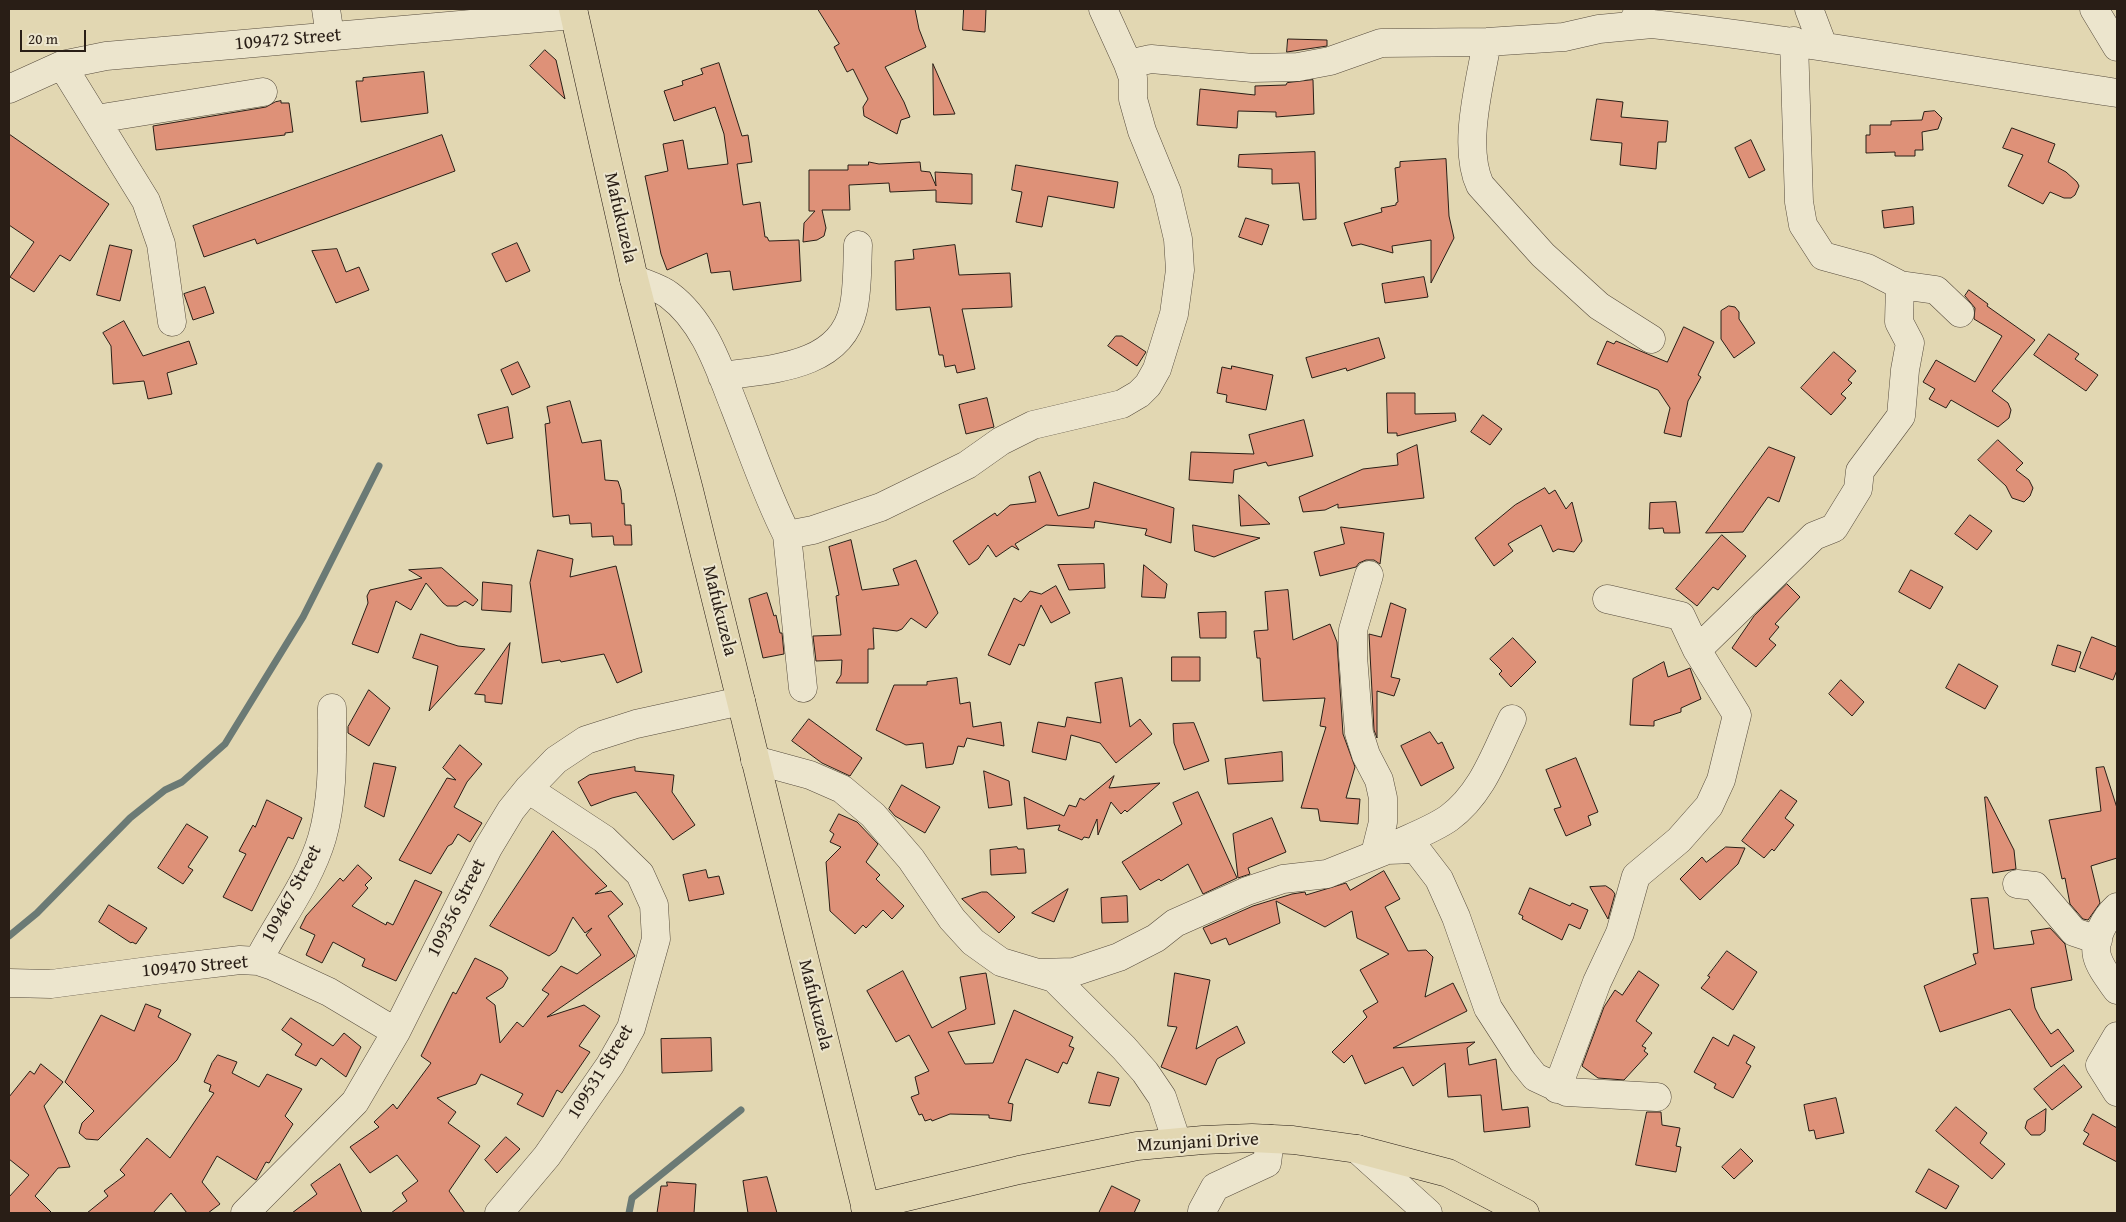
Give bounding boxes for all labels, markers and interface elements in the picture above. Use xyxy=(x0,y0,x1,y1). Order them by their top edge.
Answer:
scale bar xyxy=(22,20,89,52)
street label: 109472 Street xyxy=(234,24,342,56)
text: 20 m xyxy=(28,28,58,49)
street label: Mafukuzela xyxy=(598,170,642,266)
street label: Mafukuzela xyxy=(697,563,741,659)
street label: 109467 Street xyxy=(257,841,327,947)
street label: 109356 Street xyxy=(423,855,491,961)
street label: 109470 Street xyxy=(141,951,249,983)
street label: Mafukuzela xyxy=(793,957,837,1053)
street label: 109531 Street xyxy=(563,1021,639,1123)
street label: Mzunjani Drive xyxy=(1137,1128,1259,1158)

